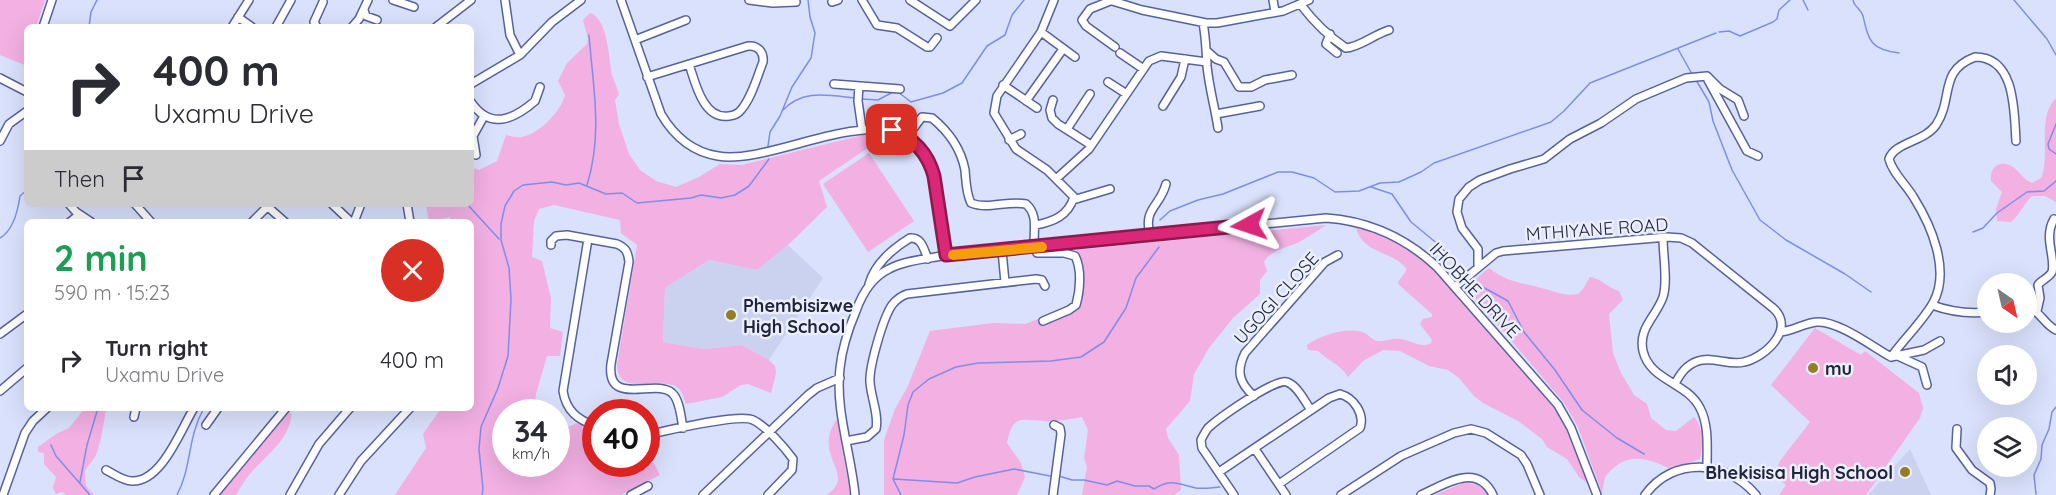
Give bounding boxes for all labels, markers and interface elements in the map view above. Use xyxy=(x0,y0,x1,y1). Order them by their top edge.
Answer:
text: 400 m xyxy=(153,44,280,97)
icon: right xyxy=(54,48,132,126)
text: Uxamu Drive xyxy=(153,96,314,130)
pin xyxy=(866,104,917,155)
icon: arrive xyxy=(875,113,908,146)
icon: arrive xyxy=(117,162,150,195)
text: Then xyxy=(54,165,105,193)
position arrow xyxy=(1217,193,1281,257)
street label: MTHIYANE ROAD xyxy=(1525,213,1669,245)
text: 2 min xyxy=(54,235,148,280)
street label: IHOBHE DRIVE xyxy=(1425,237,1525,343)
button: close xyxy=(381,239,444,302)
street label: UGOGI CLOSE xyxy=(1229,247,1323,349)
north arrow xyxy=(1977,273,2037,333)
map controls xyxy=(1977,273,2037,477)
text: 590 m · 15:23 xyxy=(54,280,170,305)
place label: Phembisizwe High School xyxy=(743,294,853,338)
marker: Phembisizwe High School xyxy=(724,308,738,322)
text: Turn right xyxy=(105,334,209,362)
icon: right xyxy=(54,344,87,377)
button: sound xyxy=(1977,345,2037,405)
text: 400 m xyxy=(380,346,444,374)
place label: mu xyxy=(1825,357,1852,380)
marker: mu xyxy=(1806,361,1820,375)
text: Uxamu Drive xyxy=(105,362,224,387)
speed limit sign: 40 xyxy=(582,399,660,477)
text: 34 xyxy=(514,412,548,450)
button: layers xyxy=(1977,417,2037,477)
text: km/h xyxy=(512,444,550,463)
place label: Bhekisisa High School xyxy=(1705,461,1893,484)
marker: Bhekisisa High School xyxy=(1898,465,1912,479)

